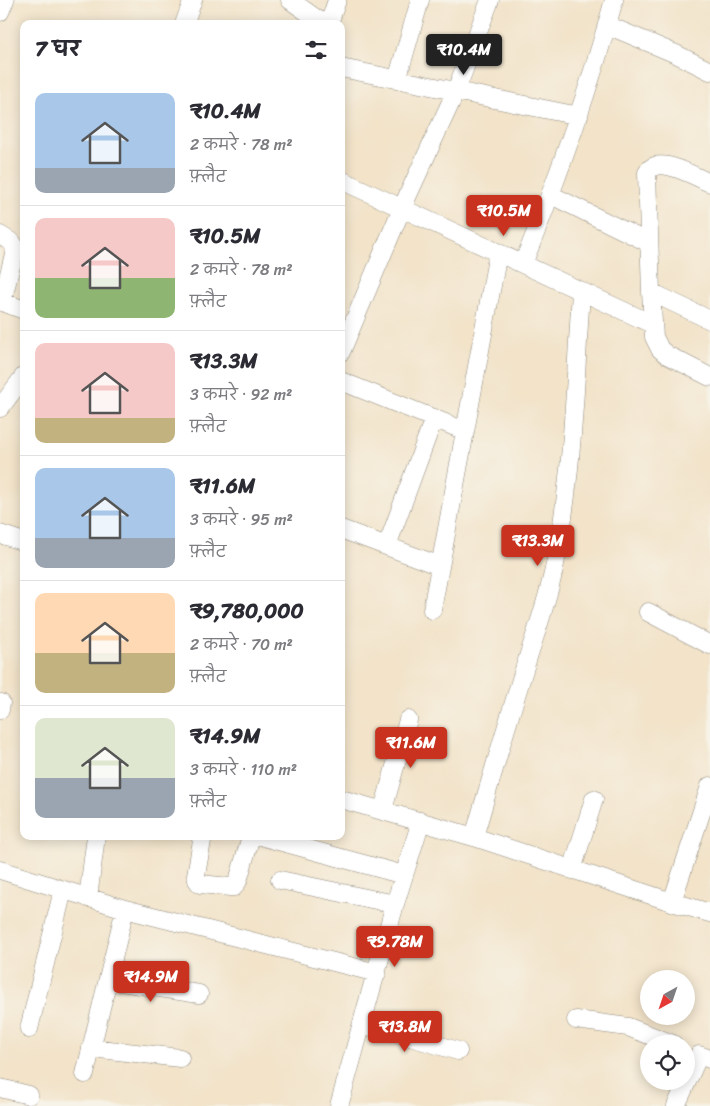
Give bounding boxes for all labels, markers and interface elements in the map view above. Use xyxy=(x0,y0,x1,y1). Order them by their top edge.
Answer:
text: 7 घर xyxy=(35,30,80,68)
pin: ₹10.4M xyxy=(423,34,505,76)
text: ₹10.4M xyxy=(437,35,491,64)
icon: filters xyxy=(302,36,330,64)
text: ₹10.4M xyxy=(190,92,261,130)
icon: home xyxy=(75,113,135,173)
text: 2 कमरे · 78 m² xyxy=(190,130,292,159)
text: फ़्लैट xyxy=(190,162,226,191)
pin: ₹10.5M xyxy=(463,194,545,237)
text: ₹10.5M xyxy=(477,196,531,225)
text: ₹10.5M xyxy=(190,217,260,255)
icon: home xyxy=(75,238,135,298)
text: 2 कमरे · 78 m² xyxy=(190,255,292,284)
text: फ़्लैट xyxy=(190,287,226,316)
text: ₹13.3M xyxy=(190,342,257,380)
icon: home xyxy=(75,363,135,423)
text: 3 कमरे · 92 m² xyxy=(190,380,292,409)
text: फ़्लैट xyxy=(190,412,226,441)
text: ₹11.6M xyxy=(190,467,255,505)
icon: home xyxy=(75,488,135,548)
text: 3 कमरे · 95 m² xyxy=(190,505,293,534)
pin: ₹13.3M xyxy=(497,524,579,567)
text: ₹13.3M xyxy=(512,526,564,555)
text: फ़्लैट xyxy=(190,537,226,566)
text: ₹9,780,000 xyxy=(190,592,304,630)
icon: home xyxy=(75,613,135,673)
text: 2 कमरे · 70 m² xyxy=(190,630,293,659)
text: फ़्लैट xyxy=(190,662,226,691)
text: ₹14.9M xyxy=(190,717,260,755)
pin: ₹11.6M xyxy=(370,726,452,769)
text: ₹11.6M xyxy=(386,728,436,757)
icon: home xyxy=(75,738,135,798)
text: 3 कमरे · 110 m² xyxy=(190,755,297,784)
text: फ़्लैट xyxy=(190,787,226,816)
pin: ₹9.78M xyxy=(354,926,436,968)
text: ₹9.78M xyxy=(367,927,423,956)
pin: ₹14.9M xyxy=(110,960,192,1003)
text: ₹14.9M xyxy=(124,962,178,991)
north arrow xyxy=(640,970,695,1025)
map controls xyxy=(640,970,695,1090)
pin: ₹13.8M xyxy=(364,1010,446,1053)
text: ₹13.8M xyxy=(379,1012,431,1041)
button: locate xyxy=(640,1035,695,1090)

